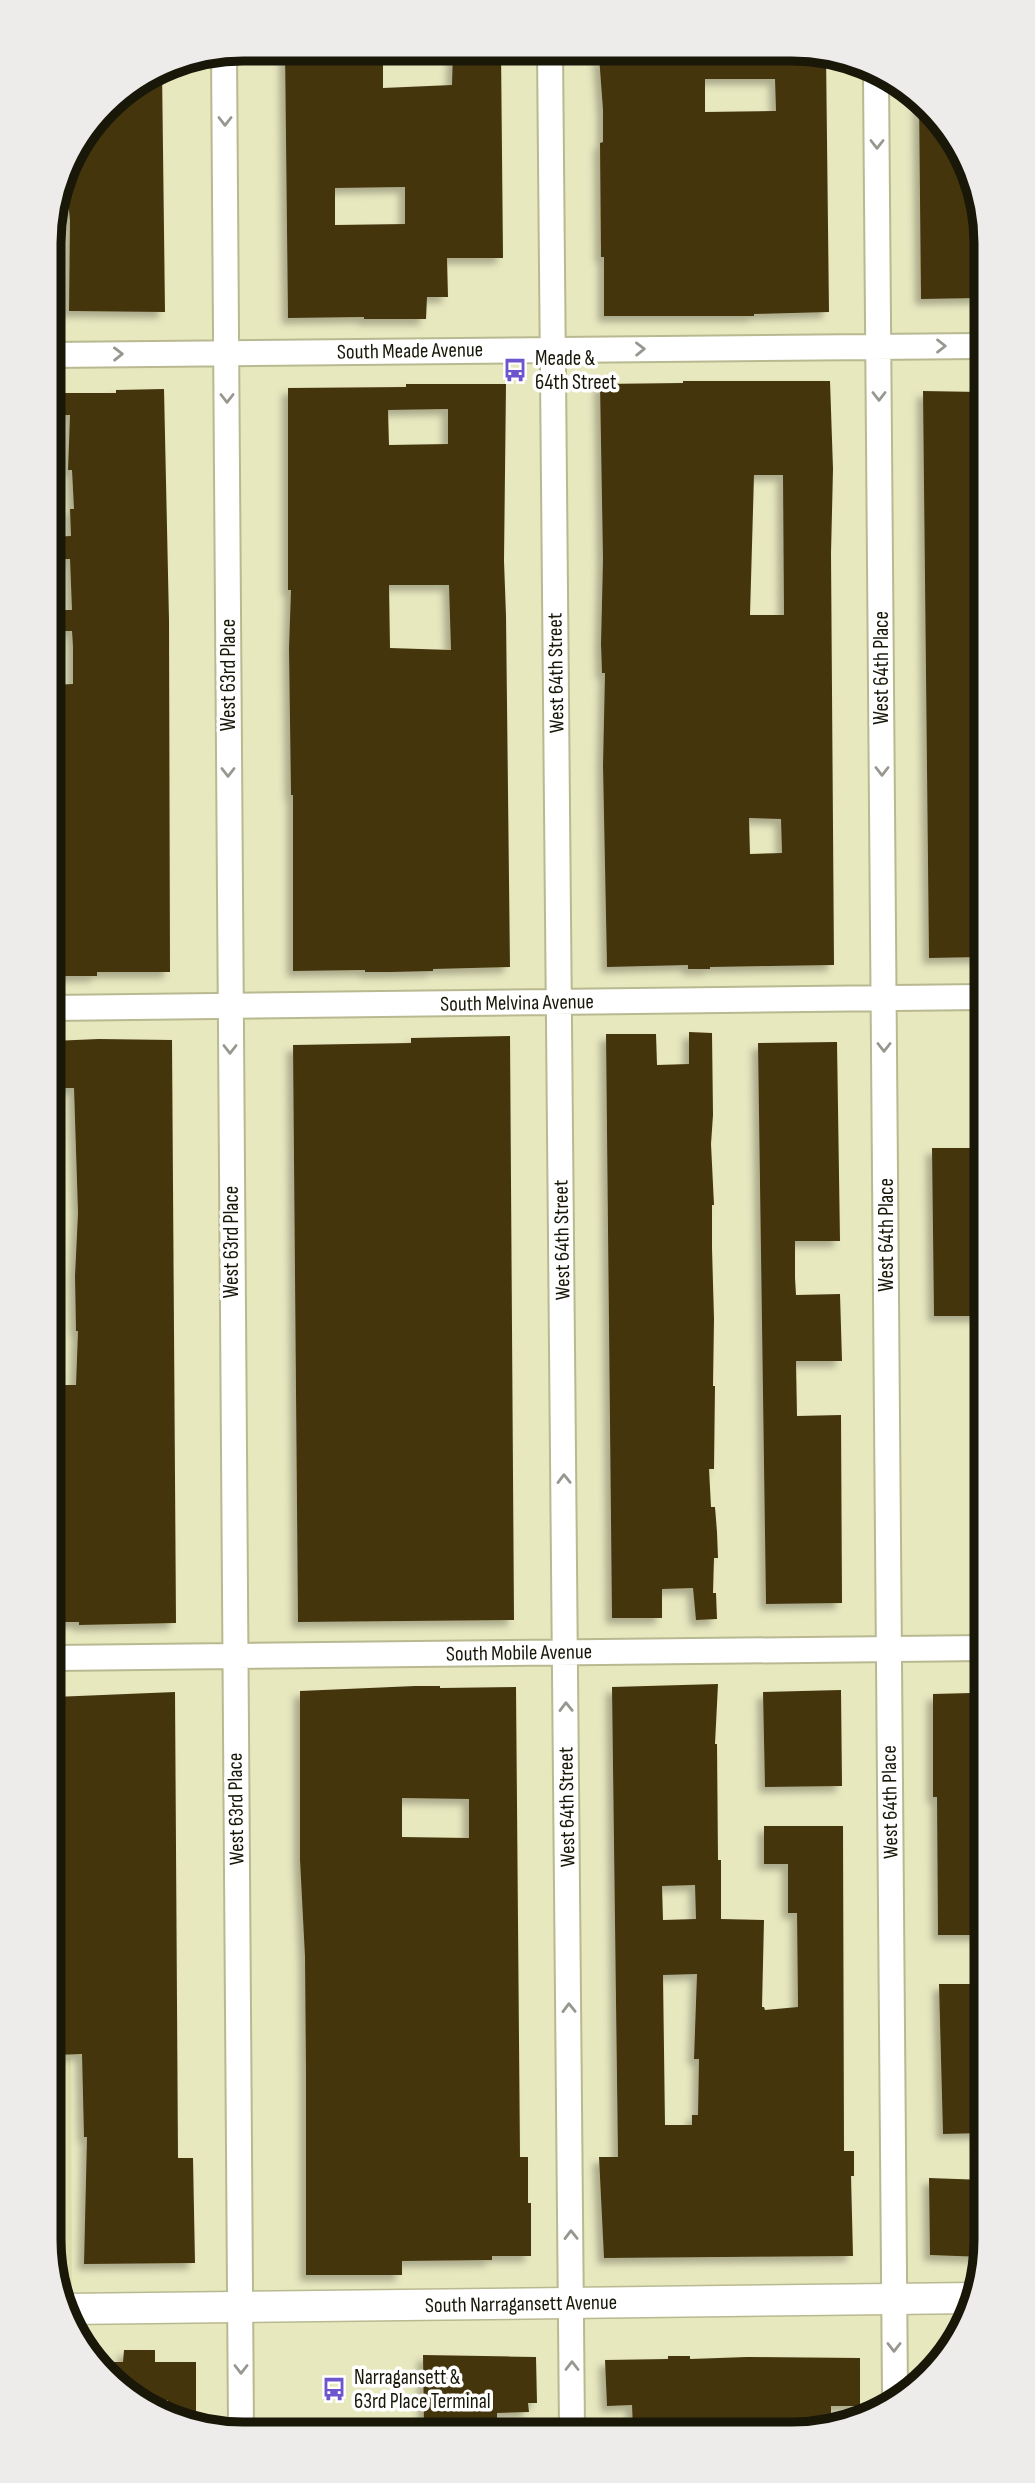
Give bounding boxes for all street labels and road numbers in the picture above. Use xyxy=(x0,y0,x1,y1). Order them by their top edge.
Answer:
street label: South Meade Avenue xyxy=(337,337,483,365)
street label: West 64th Place xyxy=(869,611,894,725)
street label: West 64th Street xyxy=(542,613,570,733)
street label: West 63rd Place xyxy=(216,619,241,731)
street label: South Melvina Avenue xyxy=(440,989,594,1017)
street label: West 64th Place xyxy=(874,1178,899,1292)
street label: West 64th Street xyxy=(548,1180,576,1300)
street label: West 63rd Place xyxy=(219,1186,244,1298)
street label: South Mobile Avenue xyxy=(446,1639,592,1667)
street label: West 64th Place xyxy=(877,1745,903,1859)
street label: West 64th Street xyxy=(553,1747,581,1867)
street label: West 63rd Place xyxy=(223,1753,249,1865)
street label: South Narragansett Avenue xyxy=(425,2290,617,2318)

